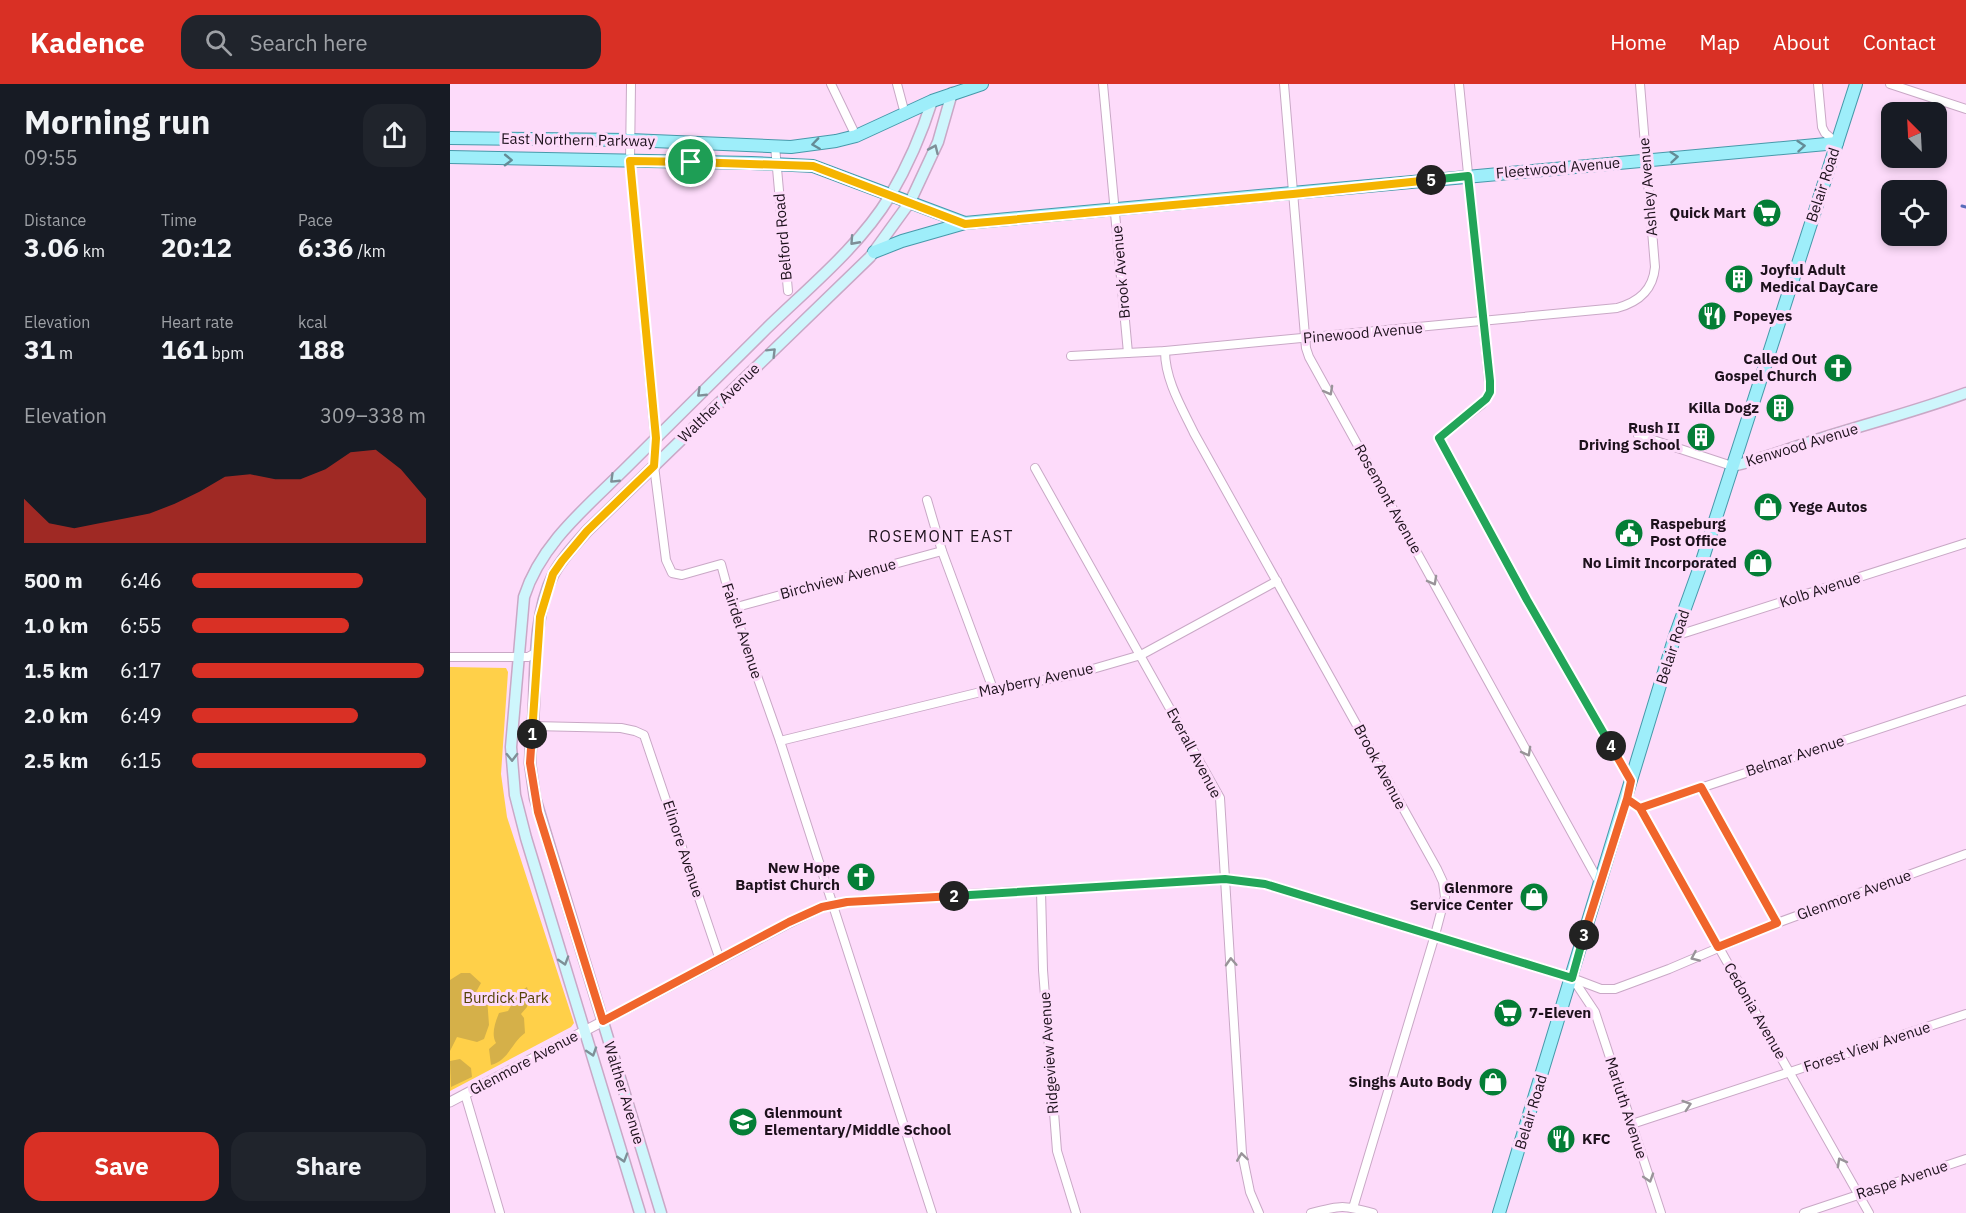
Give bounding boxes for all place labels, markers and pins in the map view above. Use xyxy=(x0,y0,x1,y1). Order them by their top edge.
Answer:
pin xyxy=(665,136,716,187)
pin: 5 xyxy=(1416,165,1446,195)
supermarket icon: Quick Mart xyxy=(1751,197,1783,229)
place label: Quick Mart xyxy=(1669,203,1746,222)
place label: Joyful Adult Medical DayCare xyxy=(1760,260,1878,296)
building icon: Joyful Adult Medical DayCare xyxy=(1723,263,1755,295)
restaurant icon: Popeyes xyxy=(1696,300,1728,332)
place label: Popeyes xyxy=(1733,306,1793,325)
place label: Called Out Gospel Church xyxy=(1714,349,1817,385)
church icon: Called Out Gospel Church xyxy=(1822,352,1854,384)
building icon: Killa Dogz xyxy=(1764,392,1796,424)
place label: Killa Dogz xyxy=(1688,398,1759,417)
place label: Rush II Driving School xyxy=(1579,418,1680,454)
building icon: Rush II Driving School xyxy=(1685,421,1717,453)
shop icon: Yege Autos xyxy=(1752,491,1784,523)
place label: Yege Autos xyxy=(1789,497,1868,516)
place label: Raspeburg Post Office xyxy=(1650,514,1727,550)
public building icon: Raspeburg Post Office xyxy=(1613,517,1645,549)
shop icon: No Limit Incorporated xyxy=(1742,547,1774,579)
place label: No Limit Incorporated xyxy=(1582,553,1737,572)
pin: 1 xyxy=(517,719,547,749)
pin: 4 xyxy=(1596,731,1626,761)
place label: New Hope Baptist Church xyxy=(735,858,840,894)
church icon: New Hope Baptist Church xyxy=(845,861,877,893)
place label: Glenmore Service Center xyxy=(1410,878,1513,914)
pin: 2 xyxy=(939,881,969,911)
shop icon: Glenmore Service Center xyxy=(1518,881,1550,913)
pin: 3 xyxy=(1569,920,1599,950)
supermarket icon: 7-Eleven xyxy=(1492,997,1524,1029)
place label: 7-Eleven xyxy=(1529,1003,1591,1022)
shop icon: Singhs Auto Body xyxy=(1477,1066,1509,1098)
place label: Singhs Auto Body xyxy=(1349,1072,1472,1091)
place label: Glenmount Elementary/Middle School xyxy=(764,1103,951,1139)
school or university icon: Glenmount Elementary/Middle School xyxy=(727,1106,759,1138)
restaurant icon: KFC xyxy=(1545,1123,1577,1155)
place label: KFC xyxy=(1582,1129,1611,1148)

